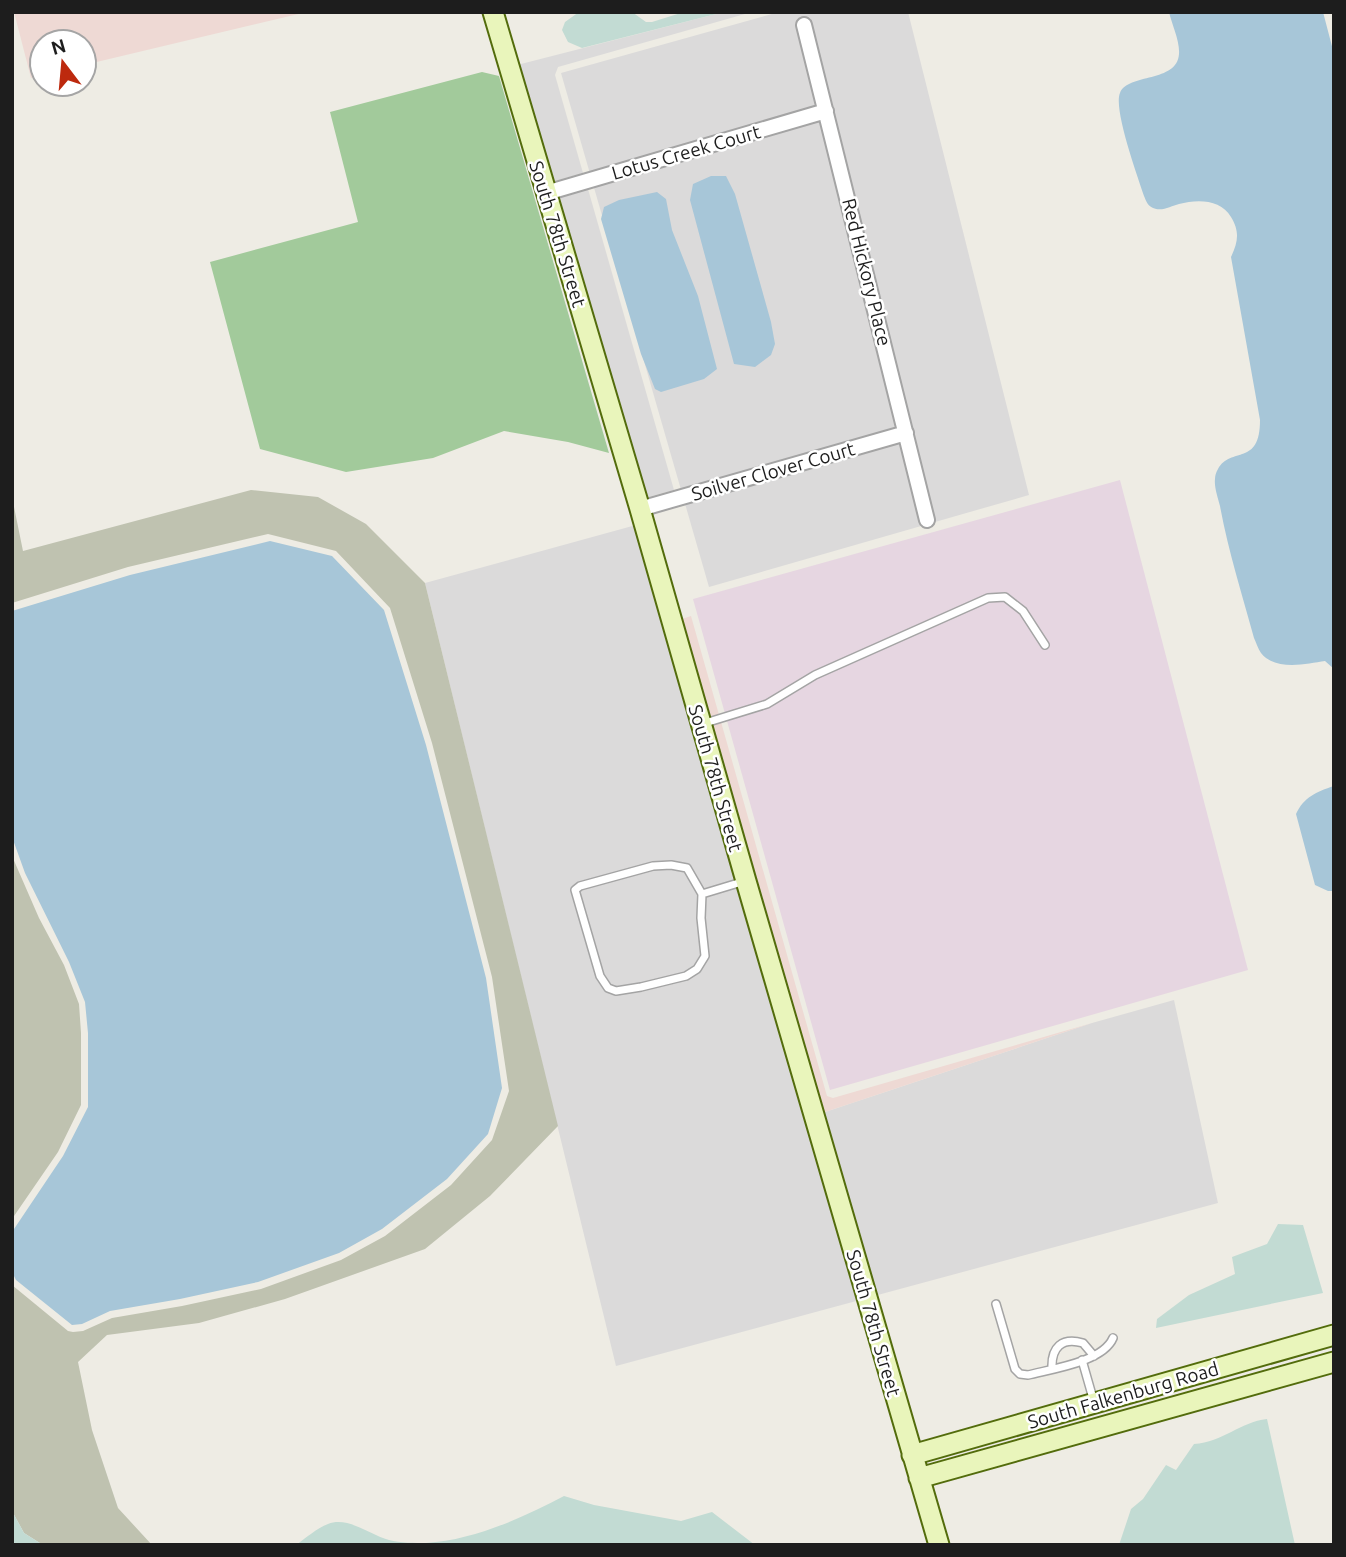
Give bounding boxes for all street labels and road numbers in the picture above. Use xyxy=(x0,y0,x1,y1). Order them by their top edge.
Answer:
street label: Lotus Creek Court xyxy=(609,120,763,184)
street label: South 78th Street xyxy=(525,158,591,310)
street label: Red Hickory Place xyxy=(838,196,896,348)
street label: Soilver Clover Court xyxy=(689,437,858,505)
street label: South 78th Street xyxy=(685,702,748,854)
street label: South 78th Street xyxy=(843,1247,906,1399)
street label: South Falkenburg Road xyxy=(1025,1357,1221,1433)

